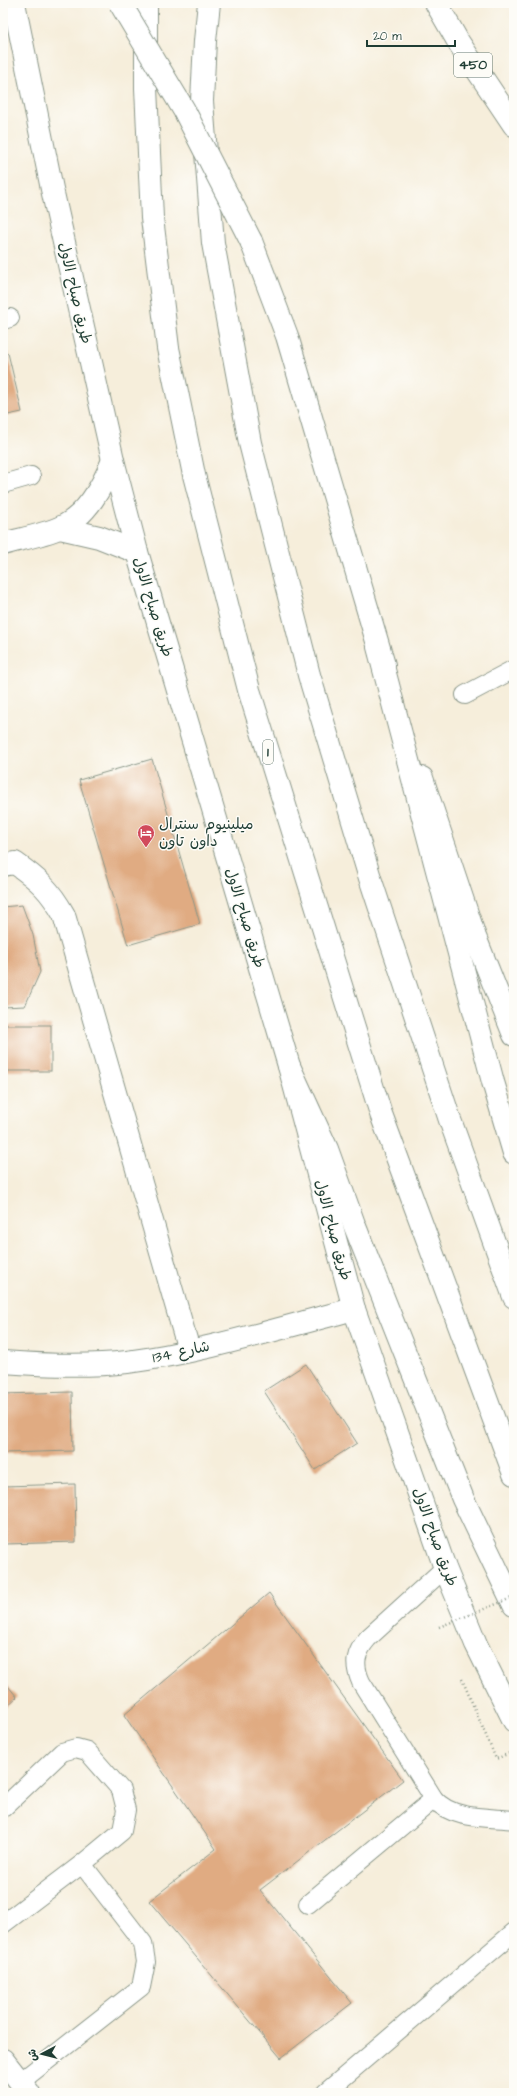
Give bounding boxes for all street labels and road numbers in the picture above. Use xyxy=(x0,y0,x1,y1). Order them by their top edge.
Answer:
road number: 450 xyxy=(454,53,492,77)
street label: طريق صباح الاول xyxy=(53,240,97,346)
street label: طريق صباح الاول xyxy=(128,554,178,660)
road number: 1 xyxy=(263,740,273,764)
street label: طريق صباح الاول xyxy=(220,865,270,971)
street label: طريق صباح الاول xyxy=(309,1177,357,1283)
street label: شارع 134 xyxy=(150,1336,212,1368)
street label: طريق صباح الاول xyxy=(407,1485,463,1589)

